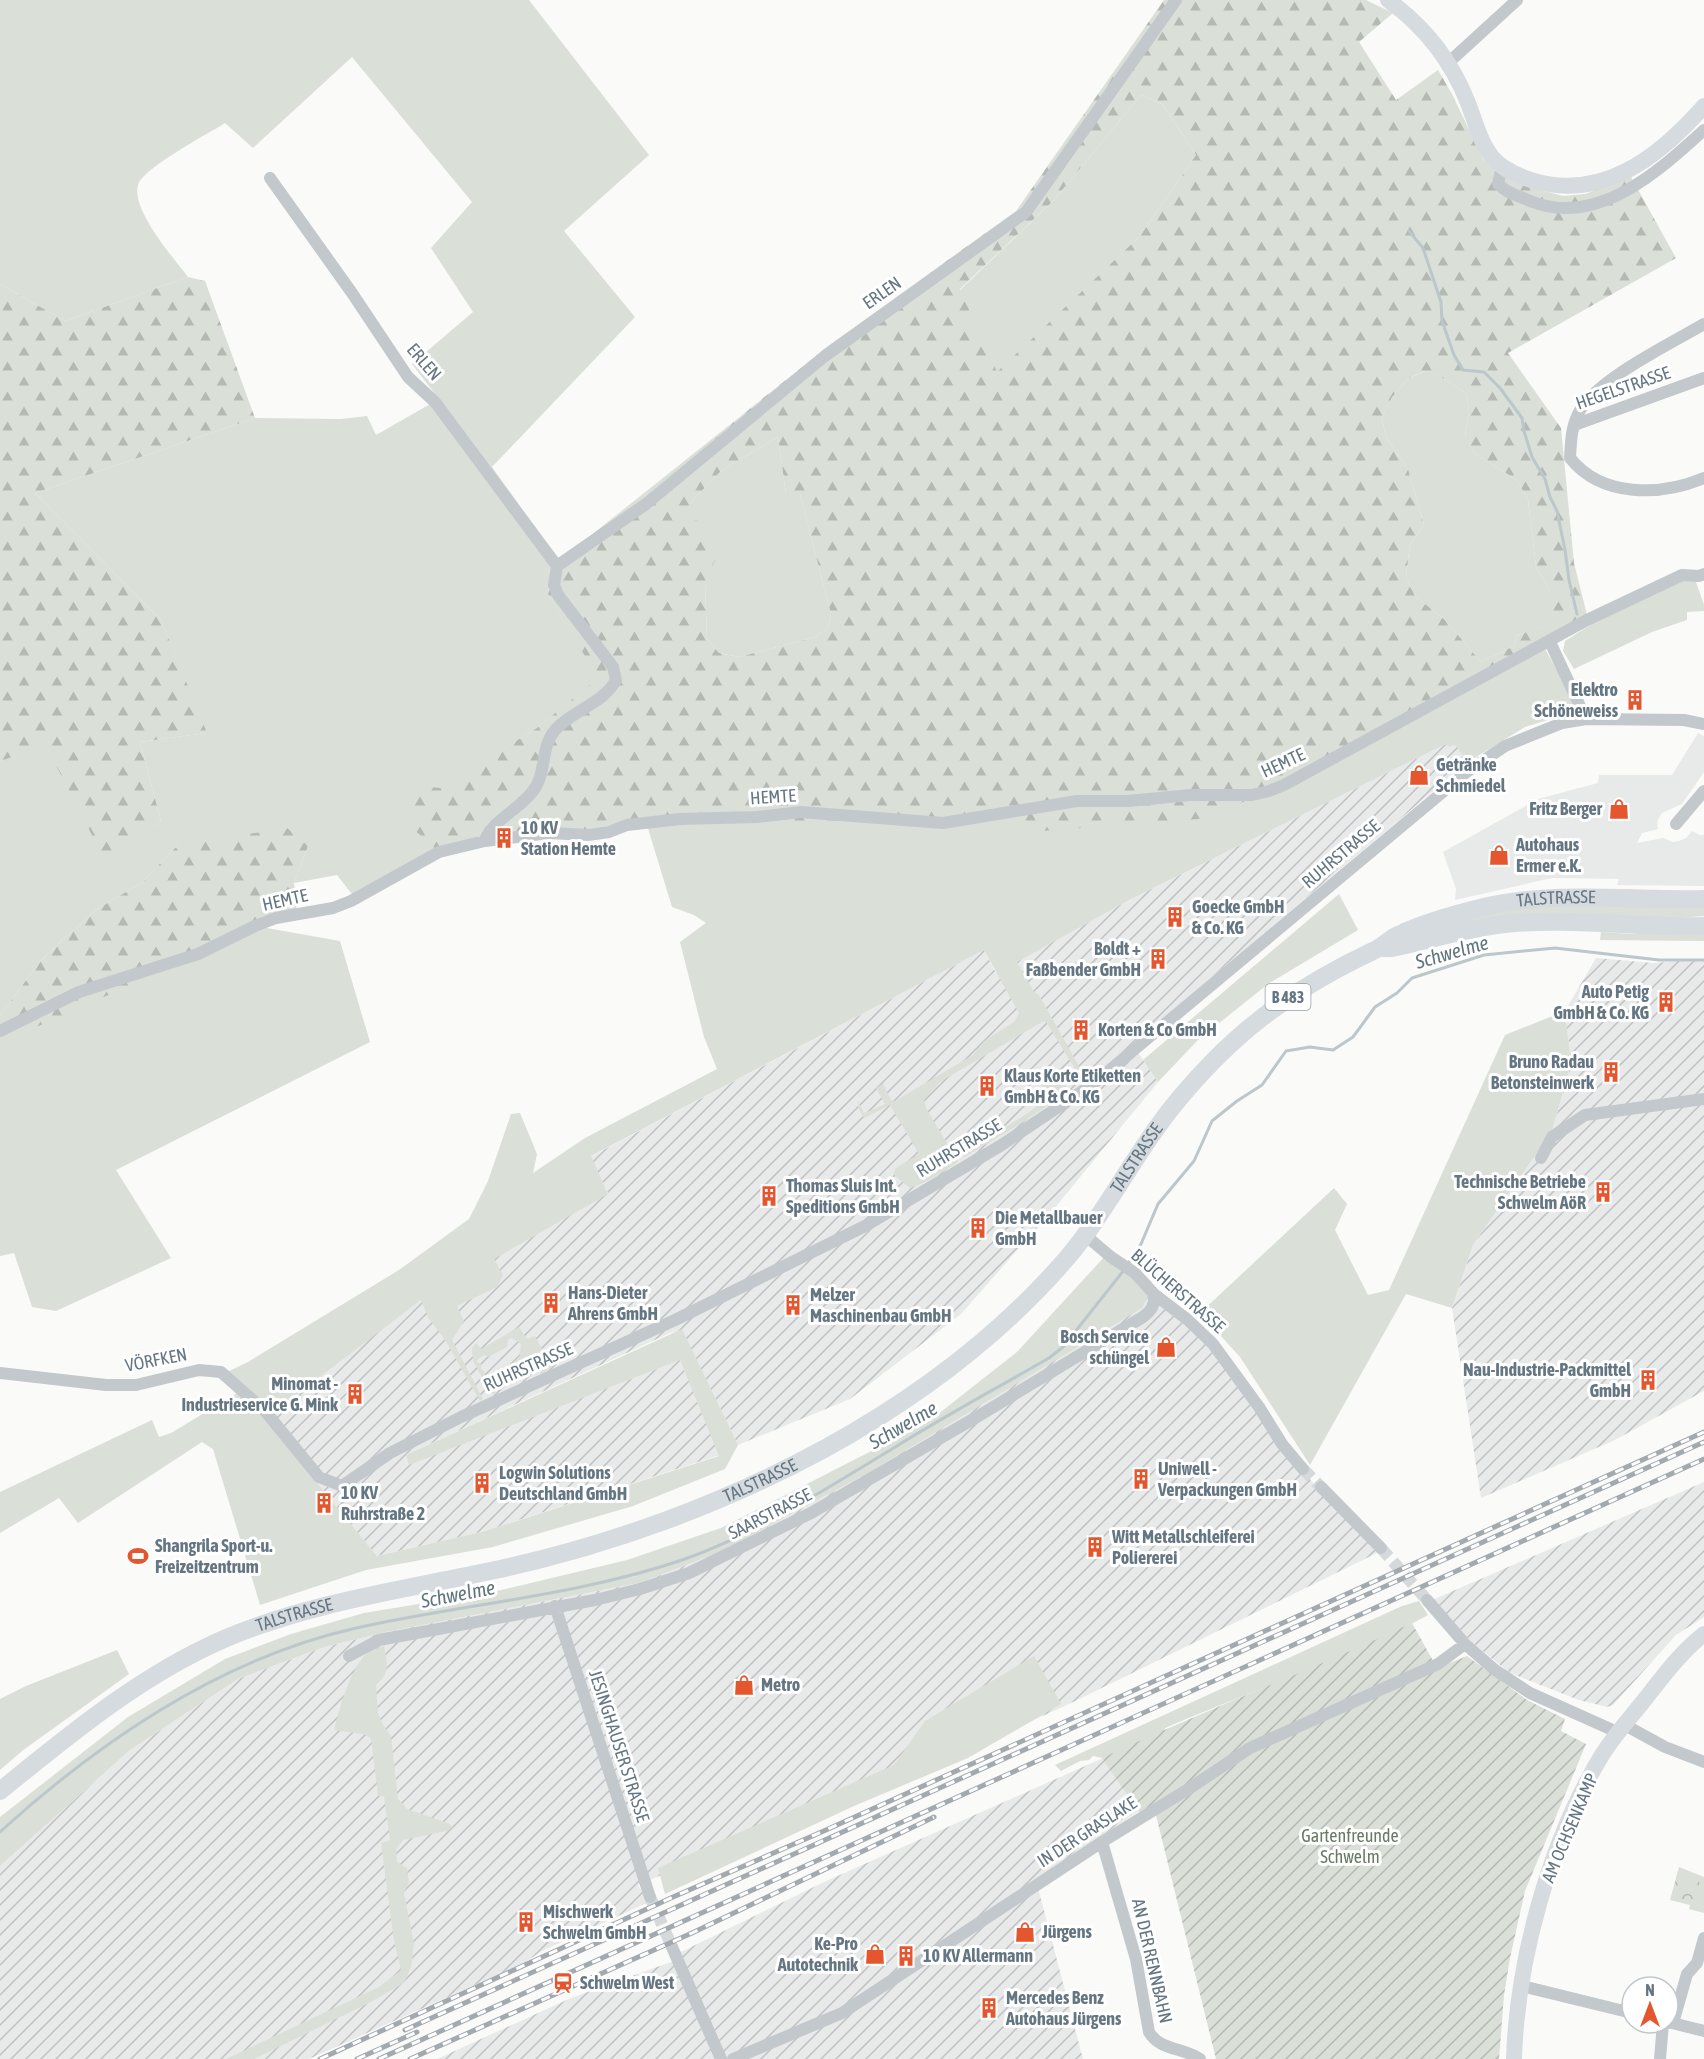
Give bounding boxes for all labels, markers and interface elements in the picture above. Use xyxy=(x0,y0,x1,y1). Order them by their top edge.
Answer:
street label: ERLEN xyxy=(859,272,905,313)
street label: ERLEN xyxy=(403,339,446,384)
street label: HEGELSTRASSE xyxy=(1573,361,1673,413)
place label: Elektro Schöneweiss xyxy=(1534,679,1619,721)
building icon: Elektro Schöneweiss xyxy=(1623,688,1647,712)
street label: HEMTE xyxy=(1258,743,1308,782)
place label: Getränke Schmiedel xyxy=(1436,754,1506,796)
shop icon: Getränke Schmiedel xyxy=(1407,763,1431,787)
street label: HEMTE xyxy=(749,784,797,809)
shop icon: Fritz Berger xyxy=(1607,797,1631,821)
place label: Fritz Berger xyxy=(1529,798,1603,819)
street label: RUHRSTRASSE xyxy=(1297,815,1384,892)
place label: 10 KV Station Hemte xyxy=(521,817,616,859)
building icon: 10 KV Station Hemte xyxy=(492,826,516,850)
place label: Autohaus Ermer e.K. xyxy=(1515,834,1581,876)
shop icon: Autohaus Ermer e.K. xyxy=(1487,843,1511,867)
street label: HEMTE xyxy=(260,884,310,915)
street label: TALSTRASSE xyxy=(1515,886,1596,911)
place label: Goecke GmbH & Co. KG xyxy=(1192,896,1284,938)
building icon: Goecke GmbH & Co. KG xyxy=(1163,905,1187,929)
water label: Schwelme xyxy=(1412,930,1491,973)
place label: Boldt + Faßbender GmbH xyxy=(1026,938,1141,980)
building icon: Boldt + Faßbender GmbH xyxy=(1146,947,1170,971)
place label: Auto Petig GmbH & Co. KG xyxy=(1553,981,1649,1023)
road number: B 483 xyxy=(1266,984,1310,1010)
building icon: Auto Petig GmbH & Co. KG xyxy=(1654,990,1678,1014)
building icon: Korten & Co GmbH xyxy=(1069,1018,1093,1042)
place label: Korten & Co GmbH xyxy=(1098,1019,1217,1040)
place label: Bruno Radau Betonsteinwerk xyxy=(1491,1051,1595,1093)
building icon: Bruno Radau Betonsteinwerk xyxy=(1599,1060,1623,1084)
place label: Klaus Korte Etiketten GmbH & Co. KG xyxy=(1004,1065,1141,1107)
building icon: Klaus Korte Etiketten GmbH & Co. KG xyxy=(975,1074,999,1098)
street label: RUHRSTRASSE xyxy=(913,1114,1005,1181)
street label: TALSTRASSE xyxy=(1106,1119,1167,1197)
place label: Technische Betriebe Schwelm AöR xyxy=(1454,1171,1586,1213)
place label: Thomas Sluis Int. Speditions GmbH xyxy=(786,1175,900,1217)
building icon: Technische Betriebe Schwelm AöR xyxy=(1591,1180,1615,1204)
building icon: Thomas Sluis Int. Speditions GmbH xyxy=(757,1184,781,1208)
place label: Die Metallbauer GmbH xyxy=(995,1207,1103,1249)
building icon: Die Metallbauer GmbH xyxy=(966,1216,990,1240)
street label: BLÜCHERSTRASSE xyxy=(1127,1244,1230,1337)
place label: Hans-Dieter Ahrens GmbH xyxy=(567,1282,658,1324)
place label: Melzer Maschinenbau GmbH xyxy=(810,1284,952,1326)
building icon: Hans-Dieter Ahrens GmbH xyxy=(539,1291,563,1315)
building icon: Melzer Maschinenbau GmbH xyxy=(781,1293,805,1317)
place label: Bosch Service schüngel xyxy=(1060,1326,1149,1368)
shop icon: Bosch Service schüngel xyxy=(1154,1335,1178,1359)
street label: RUHRSTRASSE xyxy=(480,1337,576,1395)
street label: VÖRFKEN xyxy=(123,1343,189,1376)
place label: Nau-Industrie-Packmittel GmbH xyxy=(1463,1359,1631,1401)
building icon: Nau-Industrie-Packmittel GmbH xyxy=(1636,1368,1660,1392)
place label: Minomat - Industrieservice G. Mink xyxy=(182,1373,339,1415)
building icon: Minomat - Industrieservice G. Mink xyxy=(343,1382,367,1406)
water label: Schwelme xyxy=(864,1396,941,1454)
street label: TALSTRASSE xyxy=(720,1454,801,1506)
place label: Uniwell - Verpackungen GmbH xyxy=(1157,1458,1297,1500)
place label: Logwin Solutions Deutschland GmbH xyxy=(499,1462,627,1504)
building icon: Uniwell - Verpackungen GmbH xyxy=(1129,1467,1153,1491)
building icon: Logwin Solutions Deutschland GmbH xyxy=(470,1471,494,1495)
place label: 10 KV Ruhrstraße 2 xyxy=(341,1482,425,1524)
street label: SAARSTRASSE xyxy=(725,1484,815,1543)
building icon: 10 KV Ruhrstraße 2 xyxy=(312,1491,336,1515)
place label: Witt Metallschleiferei Poliererei xyxy=(1111,1526,1255,1568)
place label: Shangrila Sport-u. Freizeitzentrum xyxy=(155,1535,272,1577)
building icon: Witt Metallschleiferei Poliererei xyxy=(1083,1535,1107,1559)
sports icon: Shangrila Sport-u. Freizeitzentrum xyxy=(126,1544,150,1568)
water label: Schwelme xyxy=(418,1575,497,1612)
street label: TALSTRASSE xyxy=(253,1593,335,1636)
street label: JESINGHAUSER STRASSE xyxy=(585,1667,654,1825)
shop icon: Metro xyxy=(732,1673,756,1697)
place label: Metro xyxy=(761,1674,800,1695)
street label: AM OCHSENKAMP xyxy=(1537,1770,1602,1886)
street label: IN DER GRASLAKE xyxy=(1033,1792,1141,1871)
park label: Gartenfreunde Schwelm xyxy=(1301,1825,1399,1867)
street label: AN DER RENNBAHN xyxy=(1128,1896,1177,2025)
place label: Mischwerk Schwelm GmbH xyxy=(543,1901,646,1943)
building icon: Mischwerk Schwelm GmbH xyxy=(514,1910,538,1934)
shop icon: Jürgens xyxy=(1013,1920,1037,1944)
place label: Jürgens xyxy=(1041,1921,1093,1942)
place label: Ke-Pro Autotechnik xyxy=(777,1933,859,1975)
shop icon: Ke-Pro Autotechnik xyxy=(863,1942,887,1966)
building icon: 10 KV Allermann xyxy=(894,1944,918,1968)
place label: 10 KV Allermann xyxy=(923,1945,1033,1966)
station icon: Schwelm West xyxy=(551,1971,575,1995)
place label: Schwelm West xyxy=(580,1972,675,1993)
north arrow xyxy=(1620,1975,1680,2035)
text: N xyxy=(1645,1981,1655,1999)
place label: Mercedes Benz Autohaus Jürgens xyxy=(1005,1987,1122,2029)
building icon: Mercedes Benz Autohaus Jürgens xyxy=(977,1996,1001,2020)

